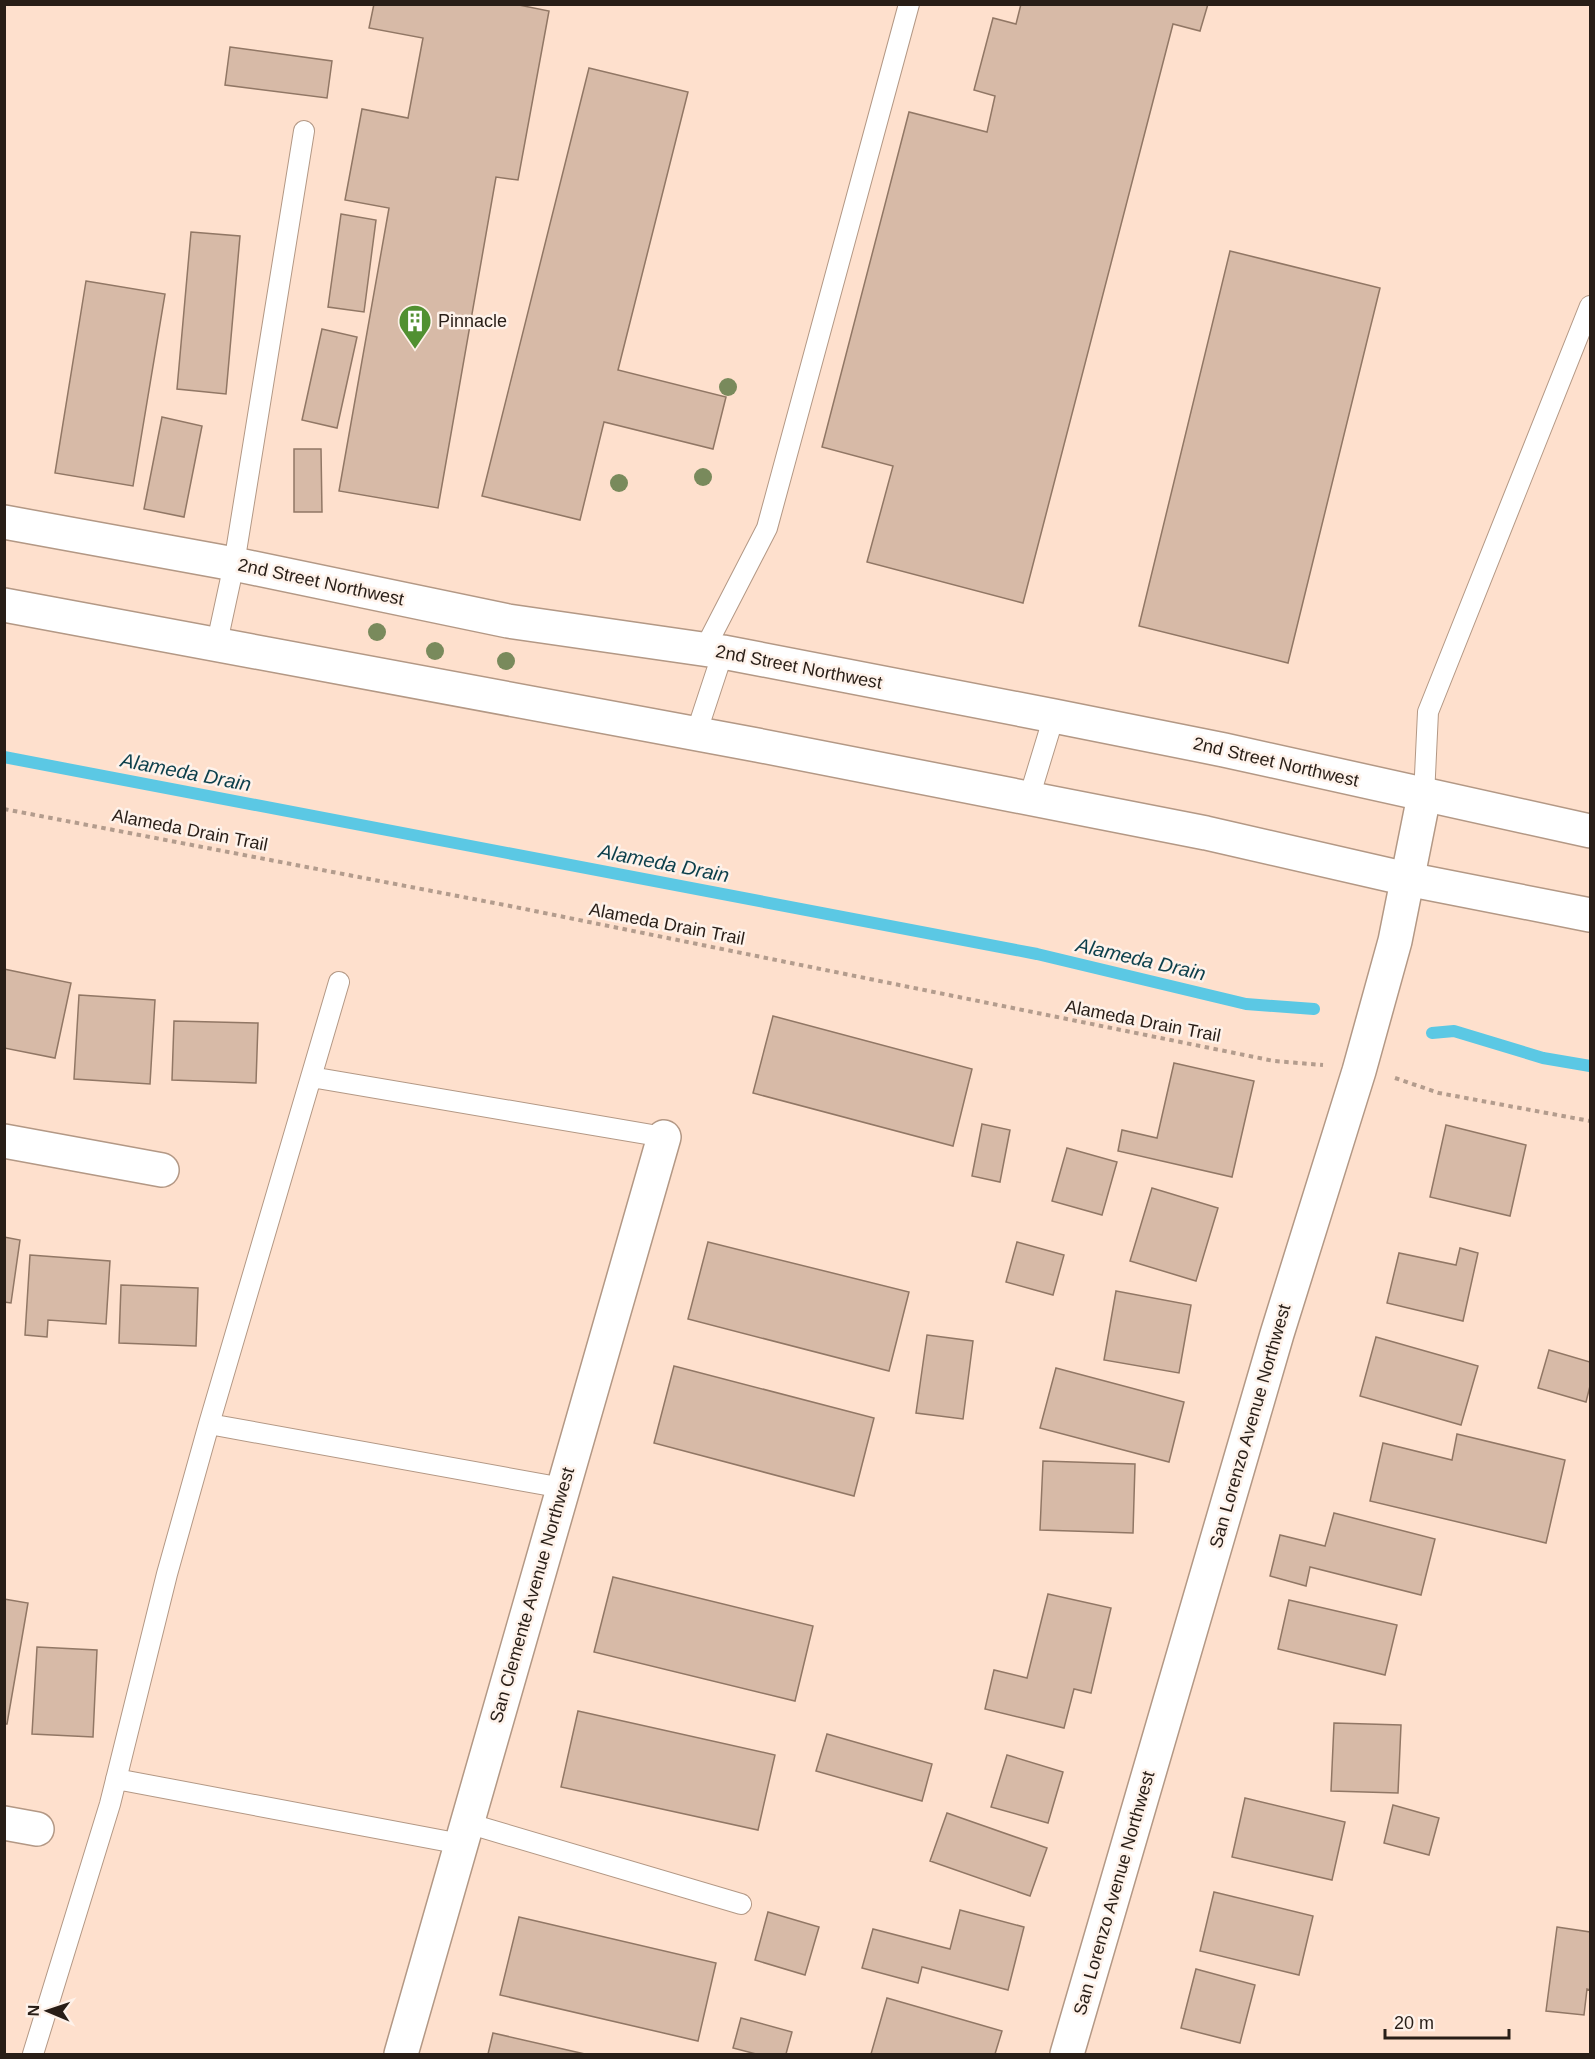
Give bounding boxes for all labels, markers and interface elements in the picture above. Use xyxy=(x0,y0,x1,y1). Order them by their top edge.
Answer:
building icon: Pinnacle xyxy=(397,303,433,350)
place label: Pinnacle xyxy=(438,311,507,331)
street label: 2nd Street Northwest xyxy=(236,555,406,609)
street label: 2nd Street Northwest xyxy=(714,641,884,693)
street label: 2nd Street Northwest xyxy=(1191,733,1361,791)
water label: Alameda Drain xyxy=(118,748,253,795)
street label: Alameda Drain Trail xyxy=(111,805,269,855)
water label: Alameda Drain xyxy=(596,839,731,886)
street label: Alameda Drain Trail xyxy=(588,899,746,949)
water label: Alameda Drain xyxy=(1073,933,1208,985)
street label: Alameda Drain Trail xyxy=(1064,996,1222,1046)
street label: San Lorenzo Avenue Northwest xyxy=(1206,1302,1294,1550)
street label: San Clemente Avenue Northwest xyxy=(486,1465,578,1725)
street label: San Lorenzo Avenue Northwest xyxy=(1070,1769,1158,2017)
north arrow xyxy=(18,1981,78,2041)
scale bar xyxy=(1385,2002,1510,2040)
text: N xyxy=(25,2004,42,2017)
text: 20 m xyxy=(1394,2013,1434,2033)

